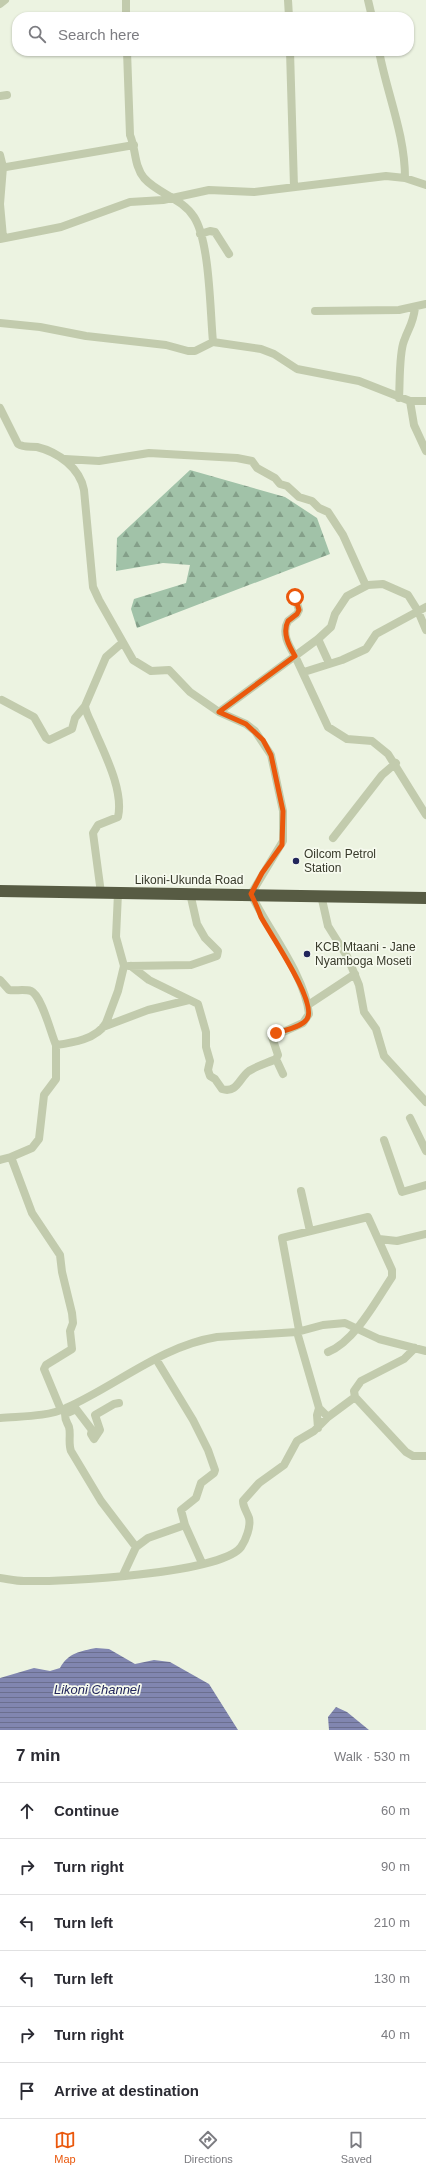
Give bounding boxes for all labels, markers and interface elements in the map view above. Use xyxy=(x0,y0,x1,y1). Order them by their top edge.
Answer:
search box xyxy=(12,12,414,56)
icon: search xyxy=(26,23,48,45)
text: Search here xyxy=(58,26,140,43)
route start xyxy=(286,588,304,606)
place label: Oilcom Petrol Station xyxy=(304,847,376,875)
marker: Oilcom Petrol Station xyxy=(291,856,301,866)
street label: Likoni-Ukunda Road xyxy=(135,873,243,887)
place label: KCB Mtaani - Jane Nyamboga Moseti xyxy=(315,940,416,968)
marker: KCB Mtaani - Jane Nyamboga Moseti xyxy=(302,949,312,959)
route end xyxy=(267,1024,285,1042)
water label: Likoni Channel xyxy=(54,1682,141,1697)
text: 7 min xyxy=(16,1746,60,1765)
text: Walk · 530 m xyxy=(334,1749,410,1764)
icon: ahead xyxy=(16,1800,38,1822)
text: Continue xyxy=(54,1802,119,1819)
text: 60 m xyxy=(381,1803,410,1818)
icon: right xyxy=(16,1856,38,1878)
text: Turn right xyxy=(54,1858,124,1875)
text: 90 m xyxy=(381,1859,410,1874)
icon: left xyxy=(16,1912,38,1934)
text: Turn left xyxy=(54,1914,113,1931)
text: 210 m xyxy=(374,1915,410,1930)
icon: left xyxy=(16,1968,38,1990)
text: Turn left xyxy=(54,1970,113,1987)
text: 130 m xyxy=(374,1971,410,1986)
icon: right xyxy=(16,2024,38,2046)
text: Turn right xyxy=(54,2026,124,2043)
text: 40 m xyxy=(381,2027,410,2042)
icon: arrive xyxy=(16,2080,38,2102)
text: Arrive at destination xyxy=(54,2082,199,2099)
tab: Map xyxy=(54,2129,76,2165)
tab: Directions xyxy=(184,2129,233,2165)
tab: Saved xyxy=(341,2129,372,2165)

